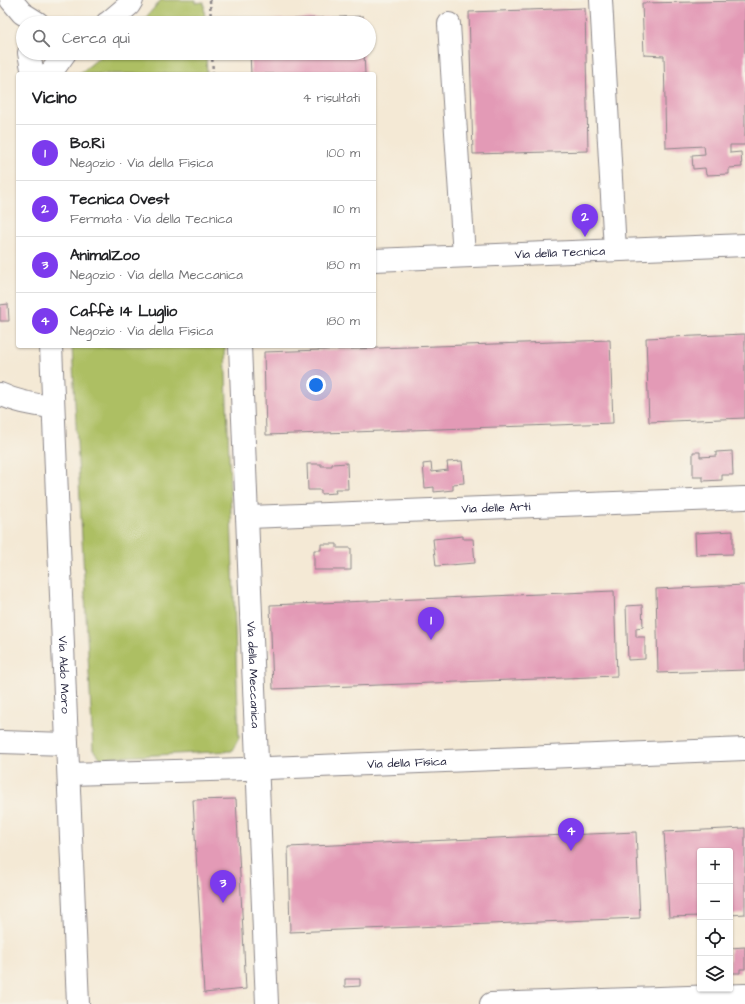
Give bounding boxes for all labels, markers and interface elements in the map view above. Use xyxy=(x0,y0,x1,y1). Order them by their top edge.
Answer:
search box xyxy=(16,16,376,60)
icon: search xyxy=(30,27,52,49)
text: Cerca qui xyxy=(62,28,130,49)
text: Vicino xyxy=(32,86,77,110)
text: 4 risultati xyxy=(303,89,360,107)
text: Bo.Ri xyxy=(70,133,104,154)
text: 1 xyxy=(44,144,46,162)
text: 100 m xyxy=(327,144,360,162)
text: Negozio · Via della Fisica xyxy=(70,154,213,172)
text: Tecnica Ovest xyxy=(70,189,169,210)
text: 2 xyxy=(41,200,49,218)
text: 110 m xyxy=(333,200,360,218)
pin: 2 xyxy=(572,204,598,237)
text: Fermata · Via della Tecnica xyxy=(70,210,232,228)
street label: Via della Tecnica xyxy=(514,243,606,263)
text: AnimalZoo xyxy=(70,245,140,266)
text: 3 xyxy=(42,256,48,274)
text: 180 m xyxy=(326,256,360,274)
text: Negozio · Via della Meccanica xyxy=(70,266,243,284)
text: Caffè 14 Luglio xyxy=(70,301,177,322)
text: 4 xyxy=(41,312,49,330)
text: 180 m xyxy=(326,312,360,330)
text: Negozio · Via della Fisica xyxy=(70,322,213,340)
your location xyxy=(306,375,326,395)
street label: Via delle Arti xyxy=(461,498,531,518)
pin: 1 xyxy=(418,607,444,640)
street label: Via della Meccanica xyxy=(242,621,264,729)
street label: Via Aldo Moro xyxy=(54,636,74,714)
street label: Via della Fisica xyxy=(367,753,447,773)
pin: 4 xyxy=(558,818,584,851)
map controls xyxy=(697,848,733,992)
button: + xyxy=(697,848,733,884)
pin: 3 xyxy=(210,870,236,903)
button: − xyxy=(697,884,733,920)
button: locate xyxy=(697,920,733,956)
button: layers xyxy=(697,956,733,992)

